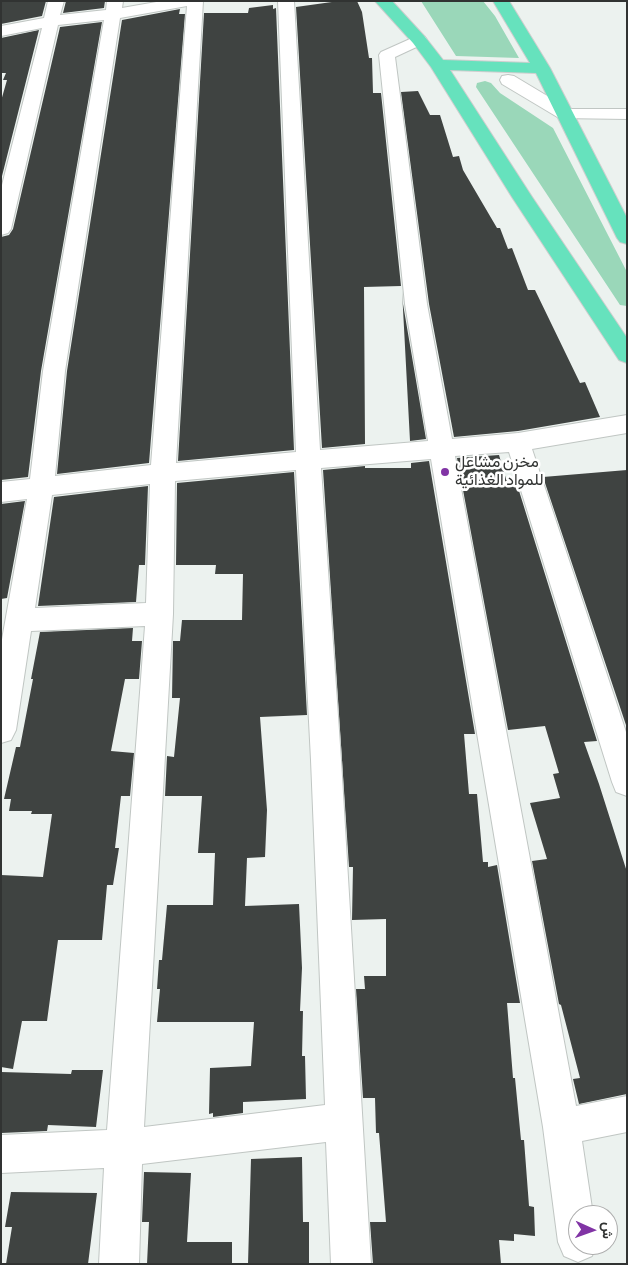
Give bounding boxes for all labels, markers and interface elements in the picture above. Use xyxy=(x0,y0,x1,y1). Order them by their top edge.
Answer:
place label: مخزن مشاعل للمواد الغذائية xyxy=(455,453,544,491)
marker: مخزن مشاعل للمواد الغذائية xyxy=(439,466,451,478)
north arrow xyxy=(568,1205,618,1255)
text: ش xyxy=(599,1222,616,1239)

